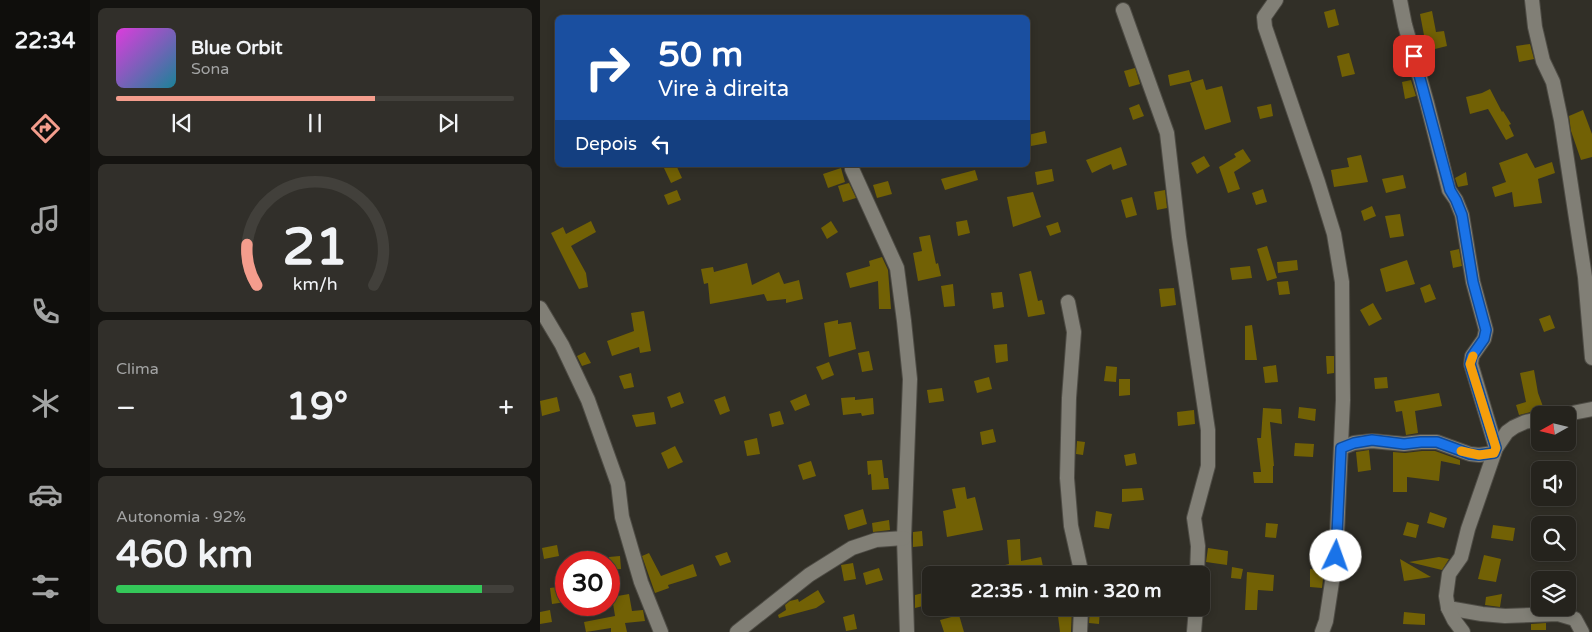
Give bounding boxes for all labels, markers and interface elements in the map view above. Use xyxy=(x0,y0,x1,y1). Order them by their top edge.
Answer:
text: 22:34 xyxy=(15,28,75,54)
text: 50 m xyxy=(658,34,743,76)
icon: right xyxy=(575,35,640,100)
pin xyxy=(1393,35,1435,77)
text: Blue Orbit xyxy=(191,37,283,59)
icon: arrive xyxy=(1400,42,1428,70)
text: Sona xyxy=(191,59,229,79)
text: Vire à direita xyxy=(658,76,789,102)
icon: previous xyxy=(168,109,196,137)
icon: pause xyxy=(301,109,329,137)
icon: next xyxy=(434,109,462,137)
icon: directions xyxy=(28,111,63,146)
icon: left xyxy=(647,130,675,158)
text: Depois xyxy=(575,133,637,155)
icon: music xyxy=(28,202,63,237)
text: 21 xyxy=(282,216,348,279)
text: km/h xyxy=(293,274,337,295)
icon: phone xyxy=(28,294,63,329)
text: Clima xyxy=(116,359,159,379)
text: 19° xyxy=(286,384,348,430)
icon: climate xyxy=(28,386,63,421)
text: − xyxy=(116,391,136,425)
text: + xyxy=(498,391,514,425)
north arrow xyxy=(1531,406,1576,451)
map controls xyxy=(1531,406,1576,616)
button: sound xyxy=(1531,461,1576,506)
icon: car xyxy=(28,477,63,512)
text: Autonomia · 92% xyxy=(116,507,246,527)
button: search xyxy=(1531,516,1576,561)
position arrow xyxy=(1309,529,1361,581)
text: 460 km xyxy=(116,532,253,578)
speed limit sign: 30 xyxy=(555,551,620,616)
icon: filters xyxy=(28,569,63,604)
button: layers xyxy=(1531,571,1576,616)
text: 22:35 · 1 min · 320 m xyxy=(970,580,1162,602)

